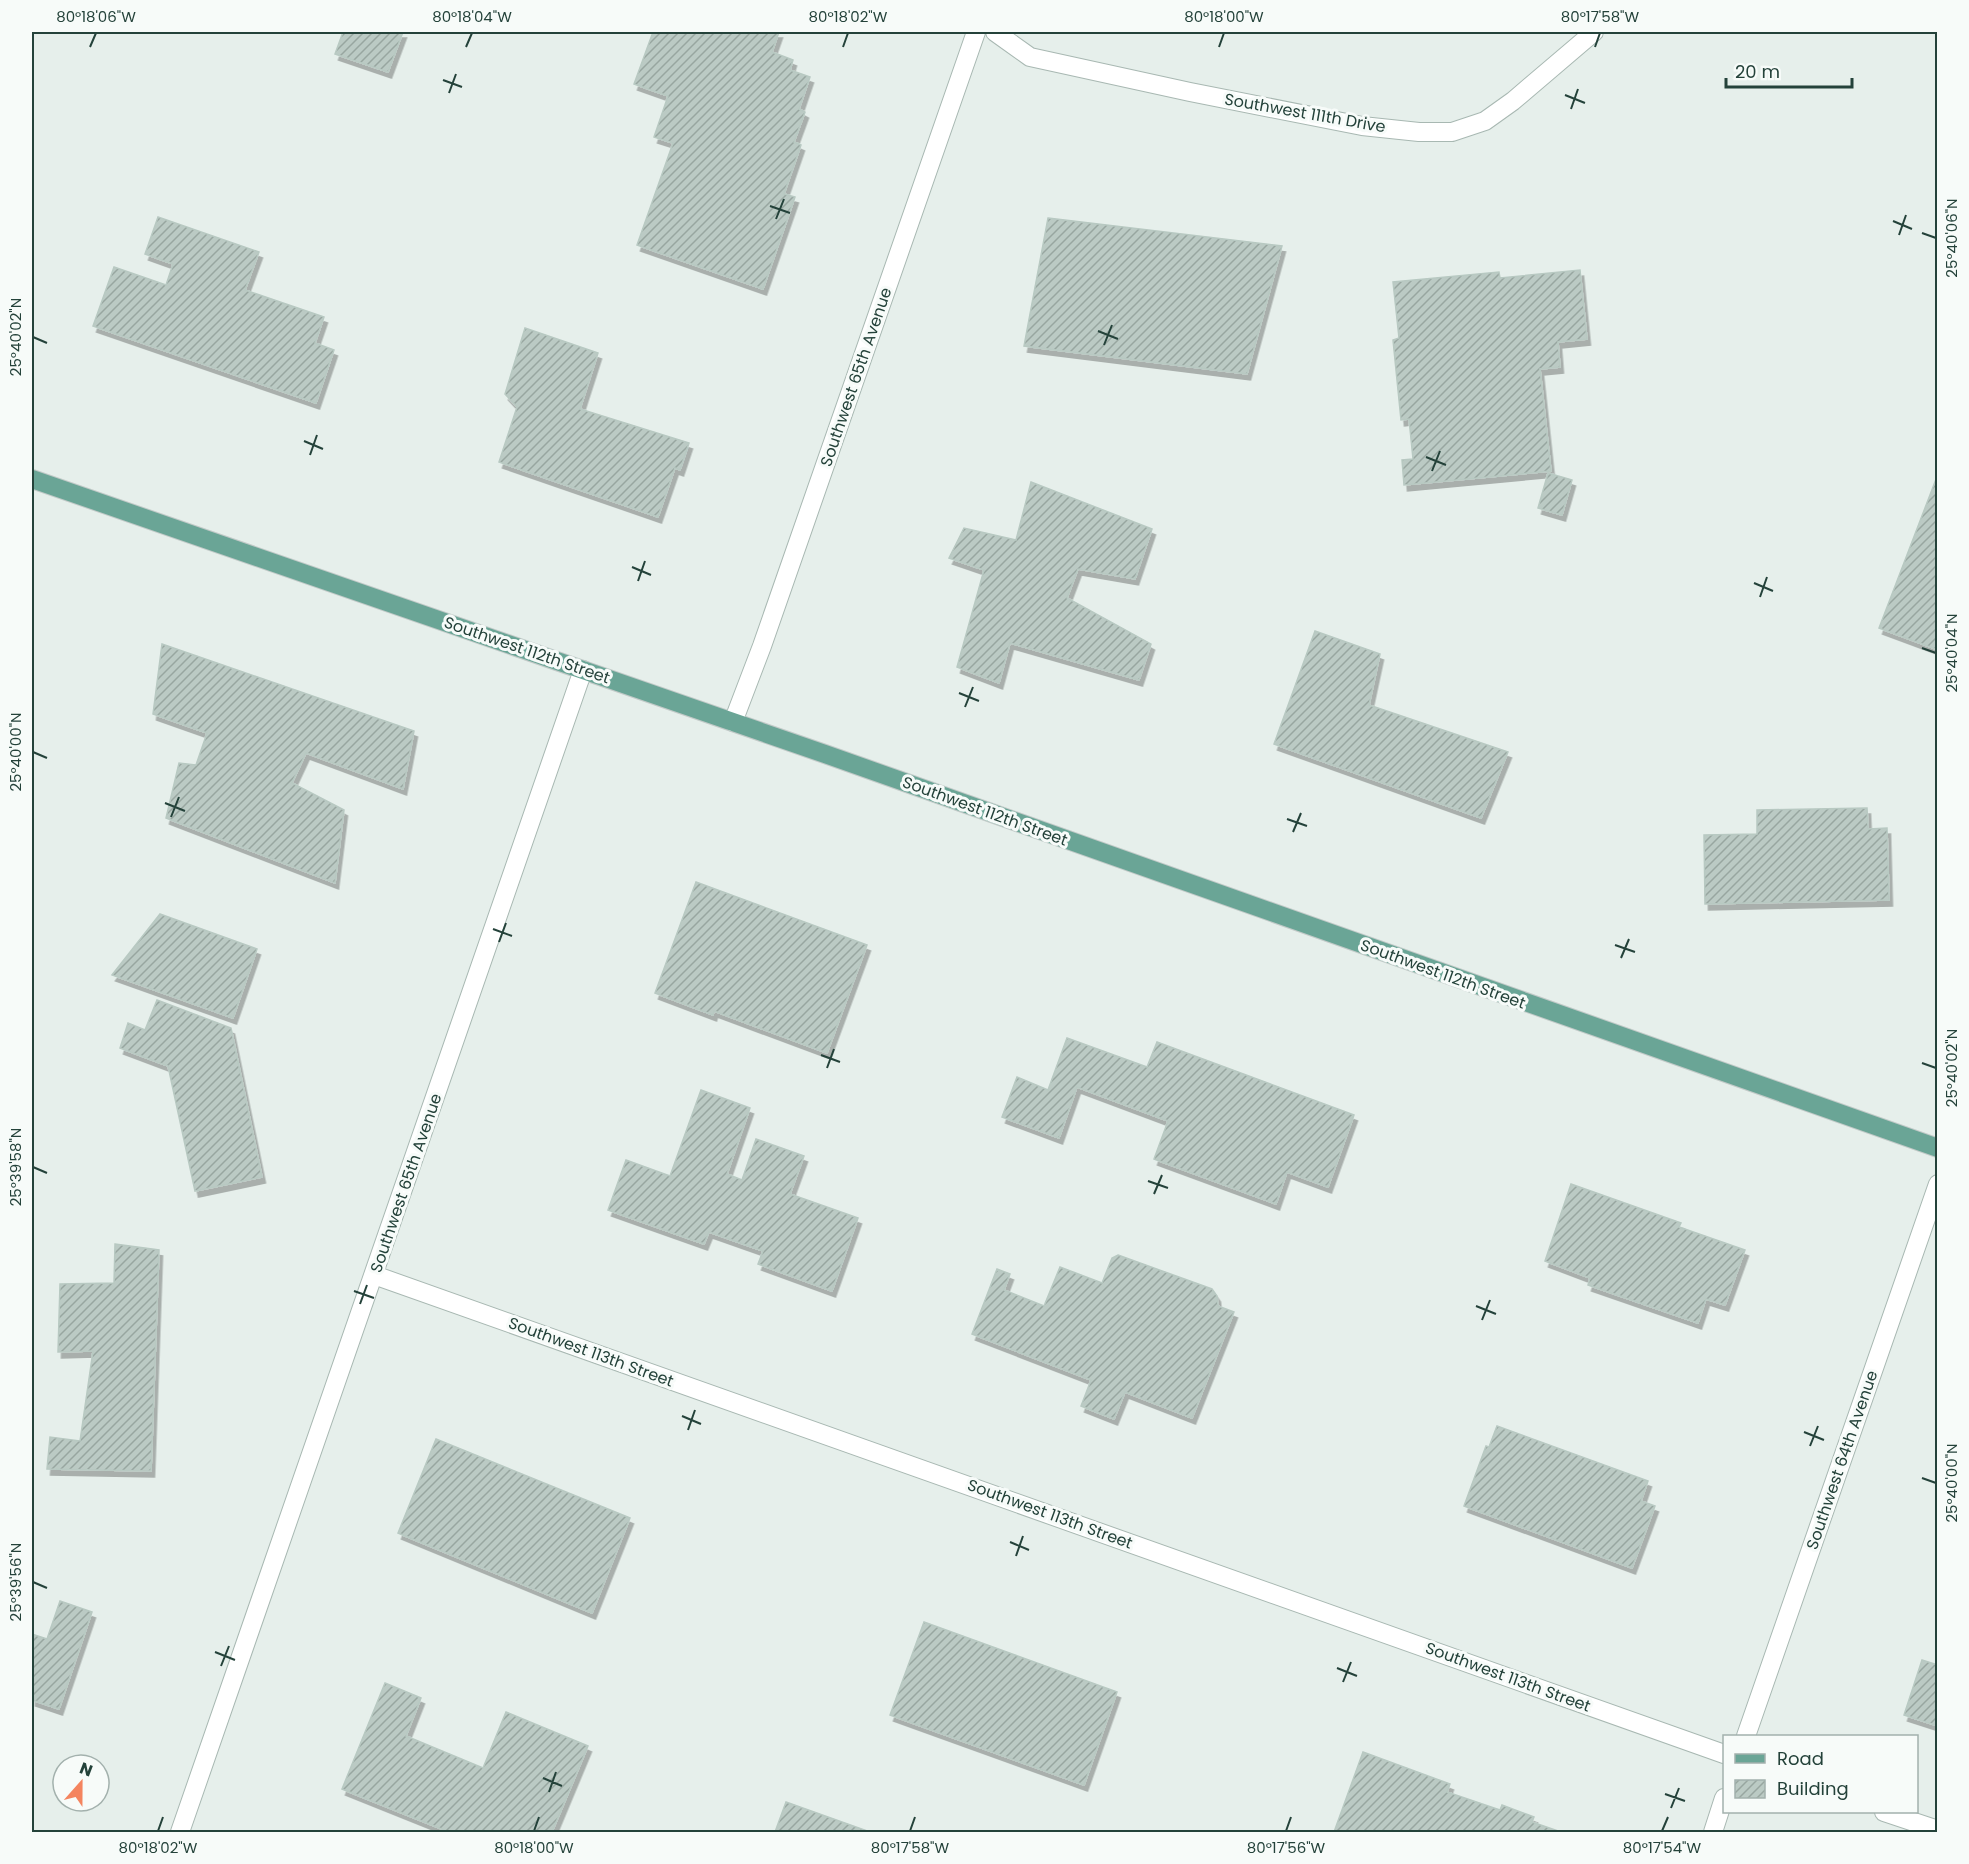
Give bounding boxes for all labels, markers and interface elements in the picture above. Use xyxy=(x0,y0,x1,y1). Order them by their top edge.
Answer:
text: 80°18'06"W xyxy=(56,6,136,27)
text: 80°18'04"W xyxy=(432,6,512,27)
text: 80°18'02"W xyxy=(809,6,888,27)
text: 80°18'00"W xyxy=(1184,6,1264,27)
text: 80°17'58"W xyxy=(1561,6,1640,27)
scale bar xyxy=(1726,51,1852,89)
text: 20 m xyxy=(1735,59,1780,84)
street label: Southwest 111th Drive xyxy=(1223,88,1387,139)
text: 25°40'06"N xyxy=(1941,198,1962,278)
street label: Southwest 65th Avenue xyxy=(815,284,898,470)
text: 25°40'02"N xyxy=(5,298,26,376)
street label: Southwest 112th Street xyxy=(441,611,613,689)
text: 25°40'04"N xyxy=(1941,613,1962,693)
text: 25°40'00"N xyxy=(5,712,26,792)
street label: Southwest 112th Street xyxy=(899,770,1071,852)
street label: Southwest 112th Street xyxy=(1357,933,1529,1015)
text: 25°40'02"N xyxy=(1941,1029,1962,1107)
street label: Southwest 65th Avenue xyxy=(365,1090,448,1276)
text: 25°39'58"N xyxy=(5,1128,26,1206)
street label: Southwest 113th Street xyxy=(505,1311,677,1393)
street label: Southwest 64th Avenue xyxy=(1801,1367,1884,1553)
text: 25°40'00"N xyxy=(1941,1443,1962,1523)
street label: Southwest 113th Street xyxy=(964,1473,1136,1555)
text: 25°39'56"N xyxy=(5,1543,26,1621)
street label: Southwest 113th Street xyxy=(1422,1636,1594,1718)
legend xyxy=(1723,1735,1918,1813)
text: Road xyxy=(1777,1746,1824,1771)
north arrow xyxy=(51,1753,111,1813)
text: N xyxy=(76,1757,96,1782)
text: Building xyxy=(1777,1776,1849,1801)
text: 80°18'02"W xyxy=(119,1837,198,1858)
text: 80°18'00"W xyxy=(494,1837,574,1858)
text: 80°17'58"W xyxy=(871,1837,950,1858)
text: 80°17'56"W xyxy=(1247,1837,1326,1858)
text: 80°17'54"W xyxy=(1623,1837,1701,1858)

